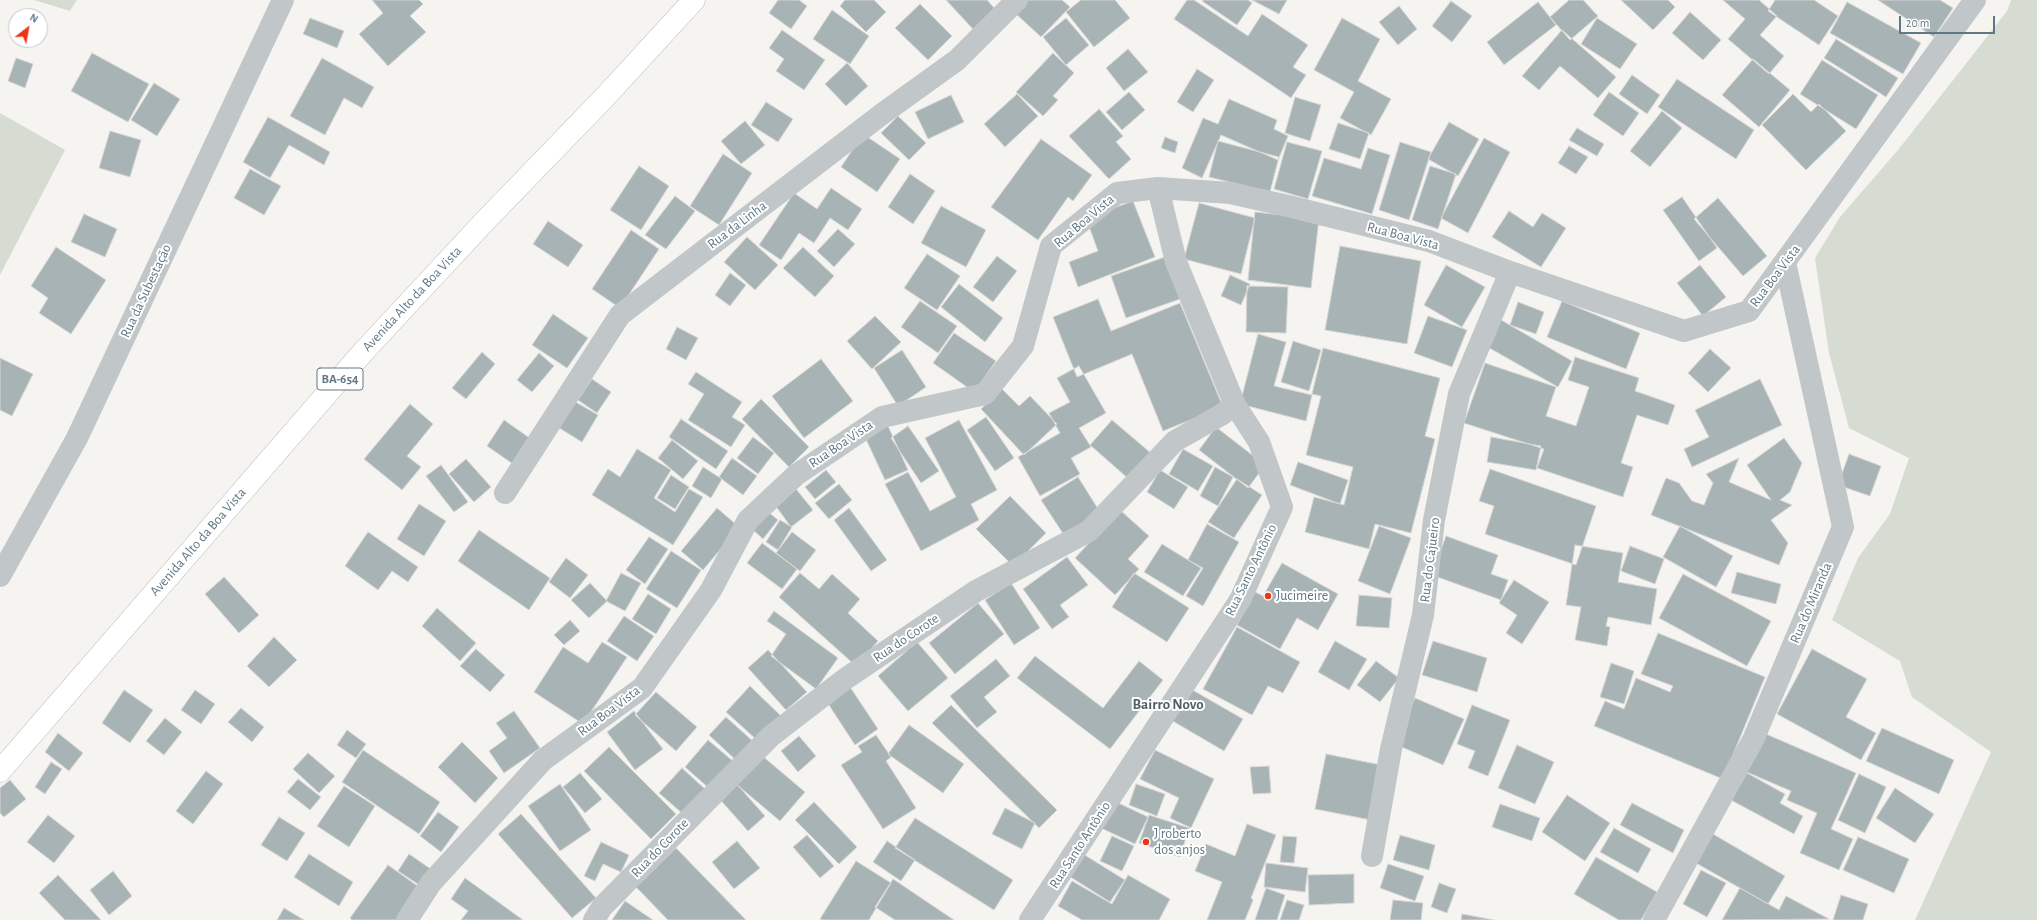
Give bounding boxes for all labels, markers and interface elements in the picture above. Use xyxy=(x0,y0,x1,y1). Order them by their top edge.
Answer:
north arrow xyxy=(8,8,48,48)
scale bar xyxy=(1901,8,1997,34)
text: N xyxy=(28,11,40,25)
text: 20 m xyxy=(1906,17,1929,29)
street label: Rua Boa Vista xyxy=(1050,191,1118,251)
street label: Rua da Linha xyxy=(704,197,770,253)
street label: Rua Boa Vista xyxy=(1365,218,1441,254)
street label: Rua da Subestação xyxy=(117,241,175,341)
street label: Rua Boa Vista xyxy=(1746,241,1804,311)
street label: Avenida Alto da Boa Vista xyxy=(359,243,465,355)
road number: BA-654 xyxy=(317,368,363,390)
street label: Rua Boa Vista xyxy=(806,416,876,472)
street label: Avenida Alto da Boa Vista xyxy=(146,484,250,600)
street label: Rua do Cajueiro xyxy=(1416,516,1444,604)
street label: Rua Santo Antônio xyxy=(1221,521,1281,619)
street label: Rua do Miranda xyxy=(1786,560,1836,646)
place label: Jucimeire xyxy=(1276,588,1328,604)
marker: Jucimeire xyxy=(1263,591,1273,601)
street label: Rua do Corote xyxy=(870,610,942,666)
street label: Rua Boa Vista xyxy=(574,682,644,740)
district label: Bairro Novo xyxy=(1132,695,1204,713)
street label: Rua Santo Antônio xyxy=(1046,798,1114,892)
street label: Rua do Corote xyxy=(628,815,692,881)
place label: J roberto dos anjos xyxy=(1154,826,1205,858)
marker: J roberto dos anjos xyxy=(1141,837,1151,847)

